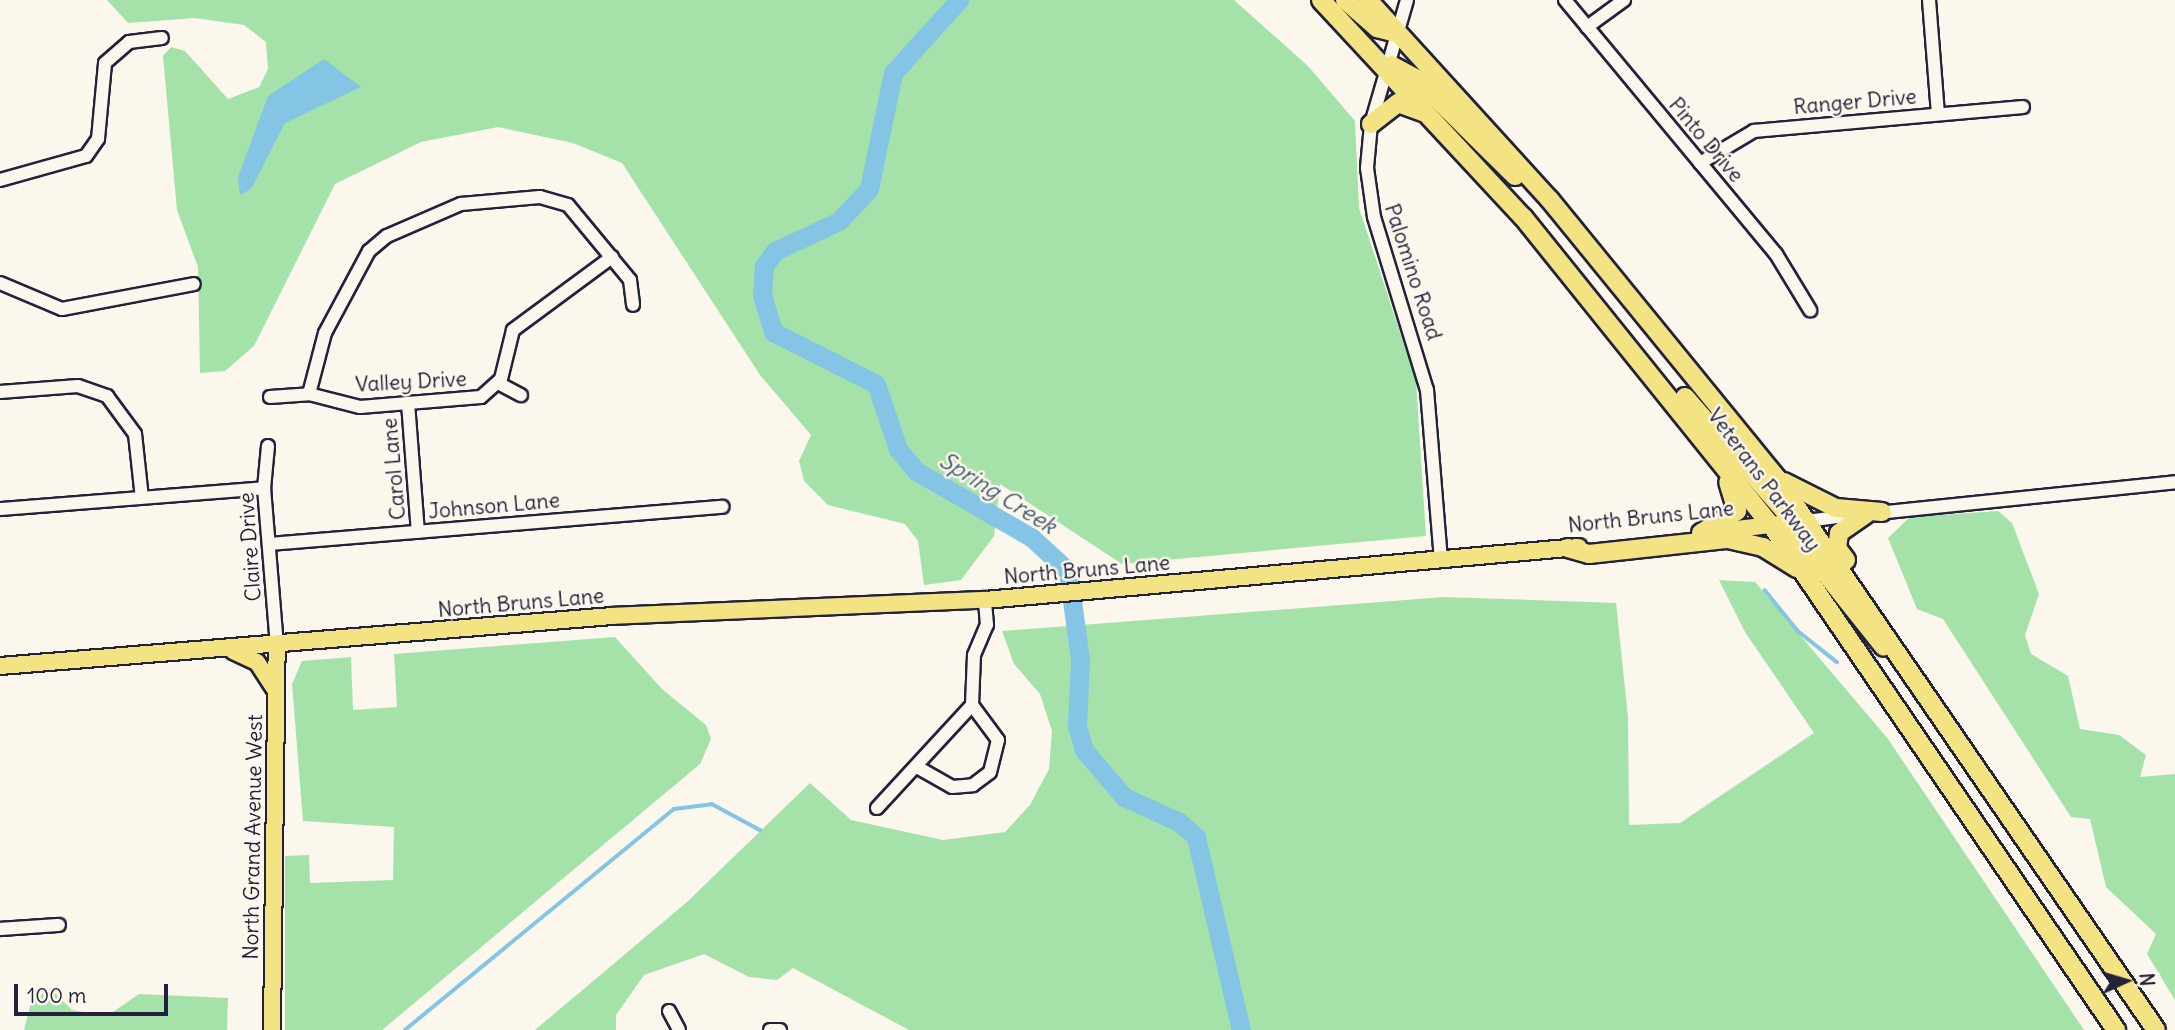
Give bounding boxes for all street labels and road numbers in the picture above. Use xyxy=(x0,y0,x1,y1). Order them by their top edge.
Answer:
street label: Ranger Drive xyxy=(1792,84,1918,120)
street label: Pinto Drive xyxy=(1663,93,1749,187)
street label: Palomino Road xyxy=(1379,201,1447,343)
street label: Valley Drive xyxy=(355,366,467,398)
street label: Veterans Parkway xyxy=(1702,404,1826,556)
street label: Carol Lane xyxy=(377,417,411,521)
street label: Johnson Lane xyxy=(427,488,561,524)
street label: Claire Drive xyxy=(234,492,266,602)
street label: North Bruns Lane xyxy=(1567,496,1735,538)
street label: North Bruns Lane xyxy=(1003,550,1171,590)
street label: North Bruns Lane xyxy=(437,583,605,623)
street label: North Grand Avenue West xyxy=(238,714,268,960)

